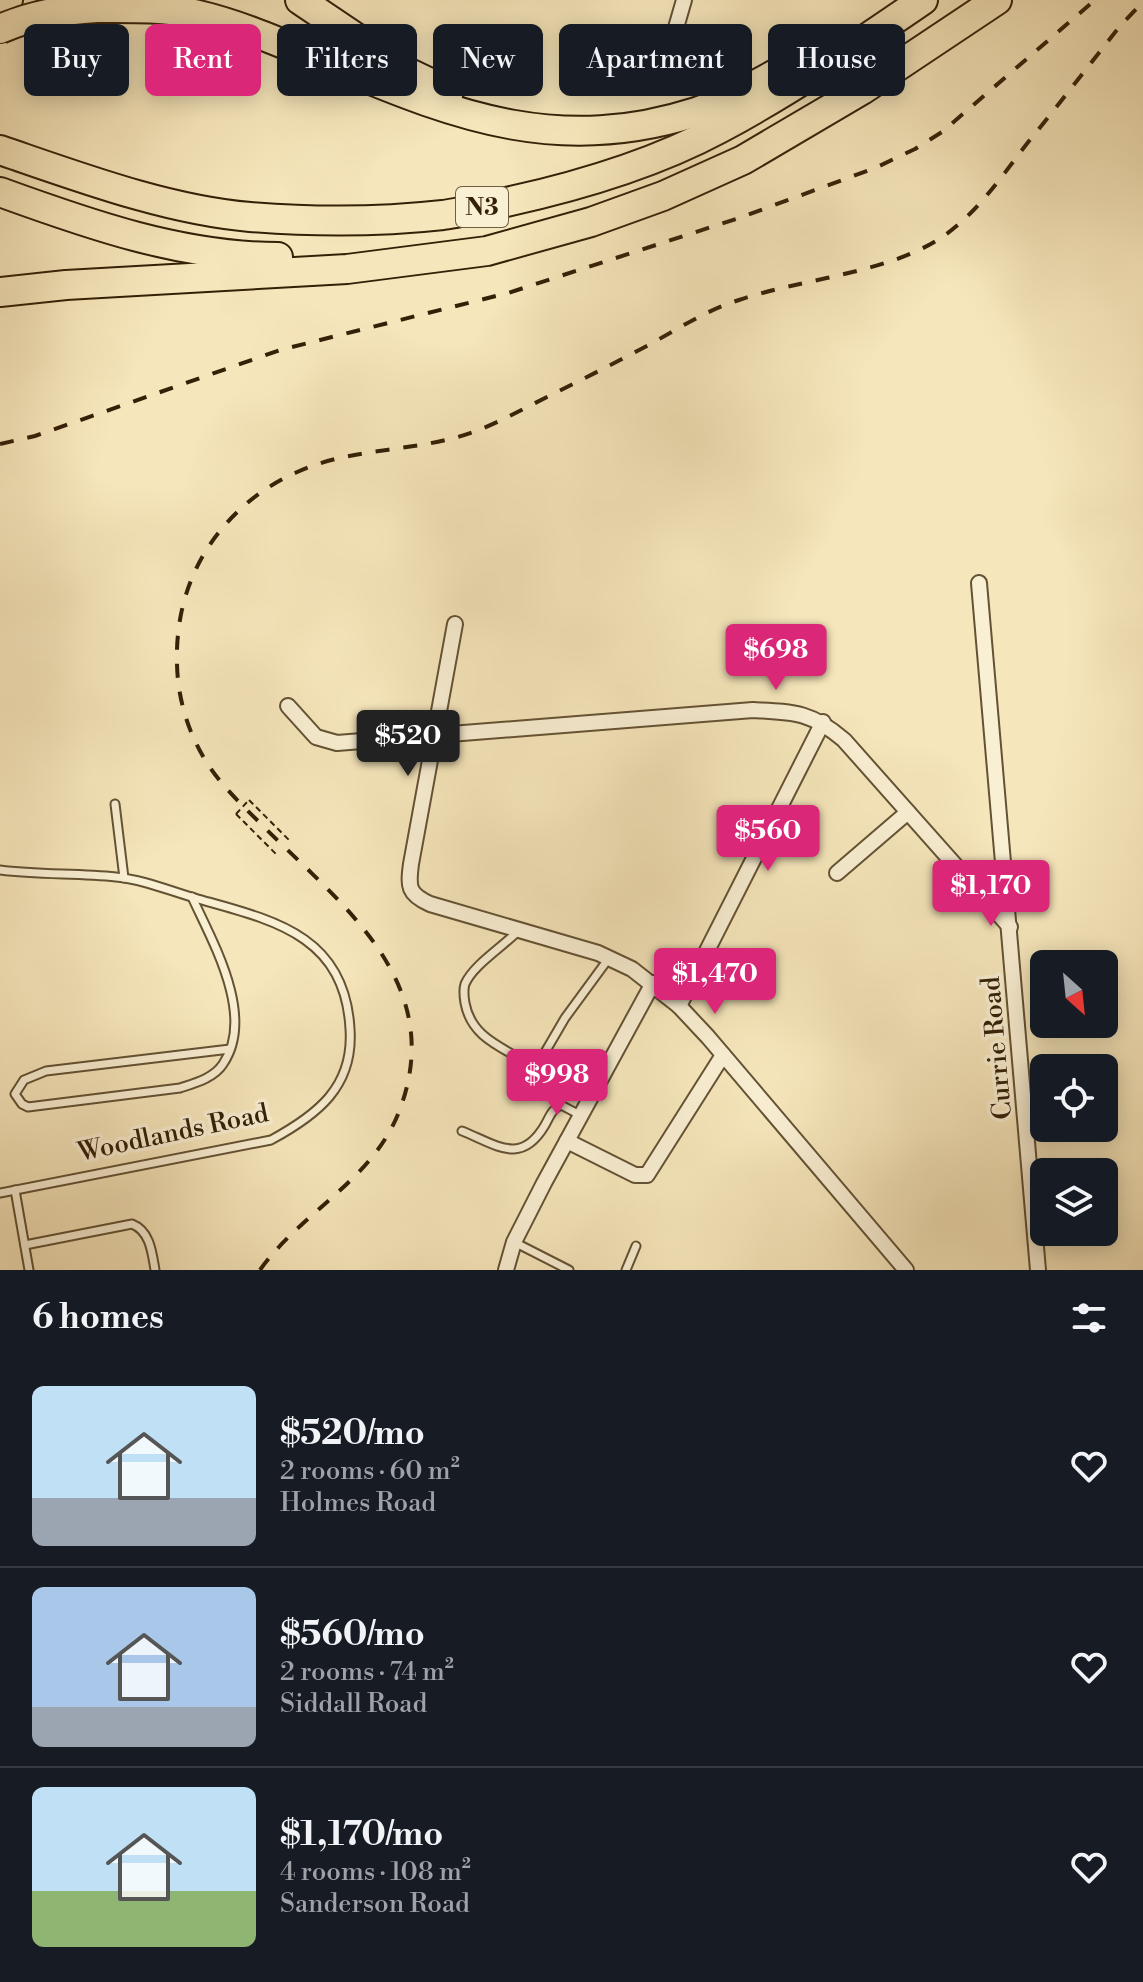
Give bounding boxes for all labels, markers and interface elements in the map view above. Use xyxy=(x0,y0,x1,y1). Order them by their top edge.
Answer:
chip: Buy xyxy=(24,24,129,96)
chip: Rent xyxy=(145,24,261,96)
chip: Filters xyxy=(277,24,417,96)
chip: New xyxy=(433,24,543,96)
chip: Apartment xyxy=(559,24,752,96)
chip: House xyxy=(768,24,905,96)
road number: N3 xyxy=(456,187,508,227)
pin: $698 xyxy=(729,624,823,692)
text: $698 xyxy=(744,634,808,666)
pin: $520 xyxy=(361,710,455,778)
text: $520 xyxy=(375,720,441,752)
pin: $560 xyxy=(721,805,815,873)
text: $560 xyxy=(735,815,801,847)
pin: $1,170 xyxy=(926,860,1056,928)
text: $1,170 xyxy=(951,870,1032,902)
pin: $1,470 xyxy=(650,948,780,1016)
north arrow xyxy=(1030,950,1118,1038)
map controls xyxy=(1030,950,1118,1246)
text: $1,470 xyxy=(672,958,758,990)
street label: Currie Road xyxy=(975,975,1019,1121)
pin: $998 xyxy=(510,1049,604,1117)
button: locate xyxy=(1030,1054,1118,1142)
text: $998 xyxy=(525,1059,589,1091)
street label: Woodlands Road xyxy=(74,1097,272,1169)
button: layers xyxy=(1030,1158,1118,1246)
icon: filters xyxy=(1067,1296,1111,1340)
text: 6 homes xyxy=(32,1297,164,1339)
text: $520/mo xyxy=(280,1413,425,1455)
icon: home xyxy=(96,1418,192,1514)
icon: heart xyxy=(1067,1444,1111,1488)
text: 2 rooms · 60 m² xyxy=(280,1455,460,1487)
text: Holmes Road xyxy=(280,1487,436,1519)
text: $560/mo xyxy=(280,1614,425,1656)
icon: home xyxy=(96,1619,192,1715)
icon: heart xyxy=(1067,1645,1111,1689)
text: 2 rooms · 74 m² xyxy=(280,1656,454,1688)
text: Siddall Road xyxy=(280,1688,427,1720)
text: $1,170/mo xyxy=(280,1814,443,1856)
icon: home xyxy=(96,1819,192,1915)
icon: heart xyxy=(1067,1845,1111,1889)
text: 4 rooms · 108 m² xyxy=(280,1856,471,1888)
text: Sanderson Road xyxy=(280,1888,470,1920)

